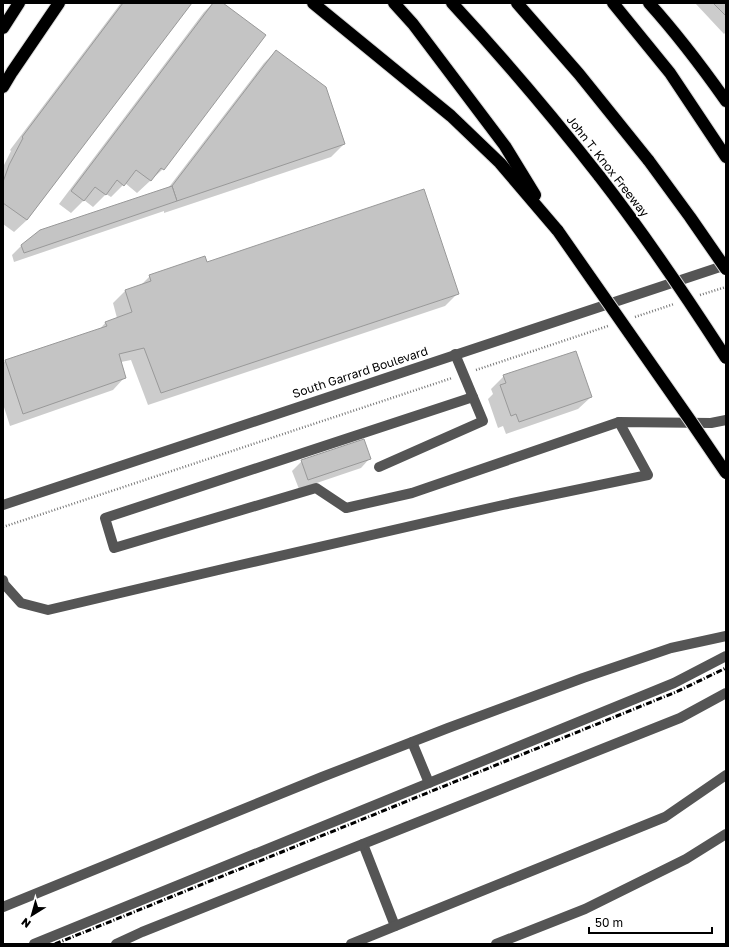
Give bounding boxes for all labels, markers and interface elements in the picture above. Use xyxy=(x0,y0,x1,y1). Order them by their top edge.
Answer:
street label: John T. Knox Freeway xyxy=(564,112,652,220)
street label: South Garrard Boulevard xyxy=(290,343,430,401)
north arrow xyxy=(12,895,52,935)
scale bar xyxy=(589,909,712,935)
text: 50 m xyxy=(595,915,623,930)
text: N xyxy=(18,916,33,931)

